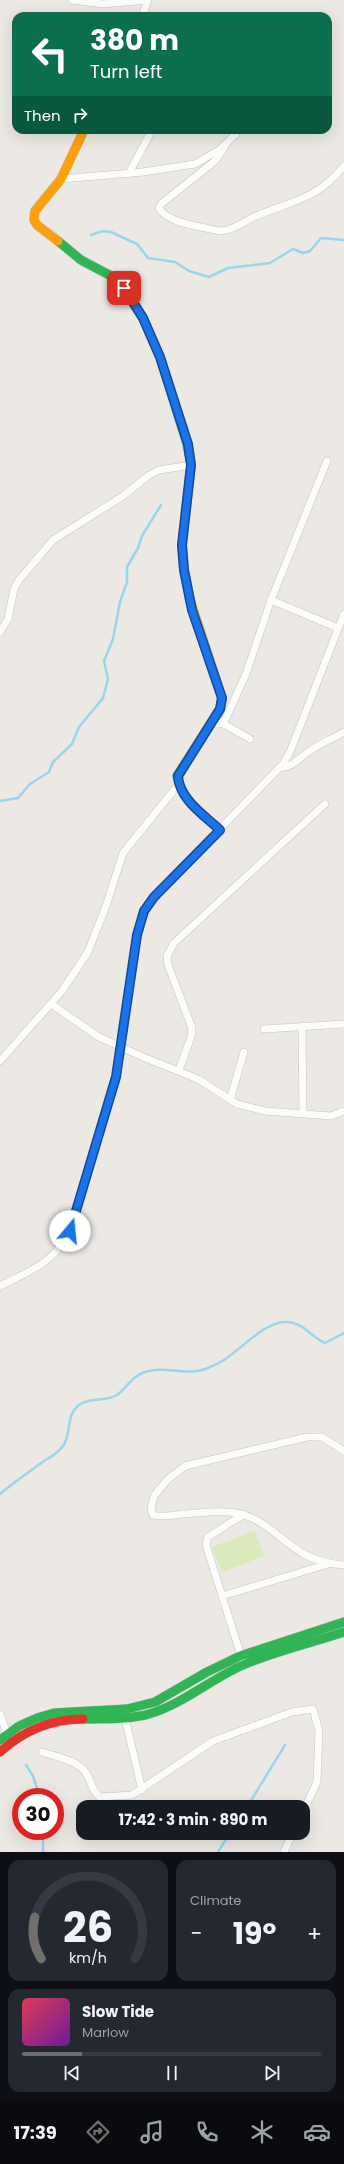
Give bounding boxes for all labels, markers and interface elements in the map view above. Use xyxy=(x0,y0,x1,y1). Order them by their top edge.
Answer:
text: 380 m xyxy=(90,21,179,60)
icon: left xyxy=(24,28,76,80)
text: Turn left xyxy=(90,59,162,84)
icon: right xyxy=(69,104,91,126)
text: Then xyxy=(24,105,61,126)
pin xyxy=(107,271,141,305)
icon: arrive xyxy=(113,277,135,299)
position arrow xyxy=(49,1210,91,1252)
speed limit sign: 30 xyxy=(12,1788,64,1840)
text: 17:42 · 3 min · 890 m xyxy=(119,1809,267,1830)
text: Climate xyxy=(190,1891,241,1910)
text: 26 xyxy=(63,1897,113,1956)
text: 19° xyxy=(233,1912,276,1955)
text: − xyxy=(190,1918,202,1949)
text: + xyxy=(307,1918,322,1949)
text: km/h xyxy=(69,1947,107,1967)
text: Slow Tide xyxy=(82,2001,154,2022)
text: Marlow xyxy=(82,2023,129,2042)
icon: previous xyxy=(61,2062,83,2084)
icon: pause xyxy=(161,2062,183,2084)
icon: next xyxy=(261,2062,283,2084)
icon: directions xyxy=(84,2118,112,2146)
icon: music xyxy=(138,2118,166,2146)
icon: phone xyxy=(193,2118,221,2146)
icon: climate xyxy=(248,2118,276,2146)
icon: car xyxy=(303,2118,331,2146)
text: 17:39 xyxy=(13,2120,57,2145)

